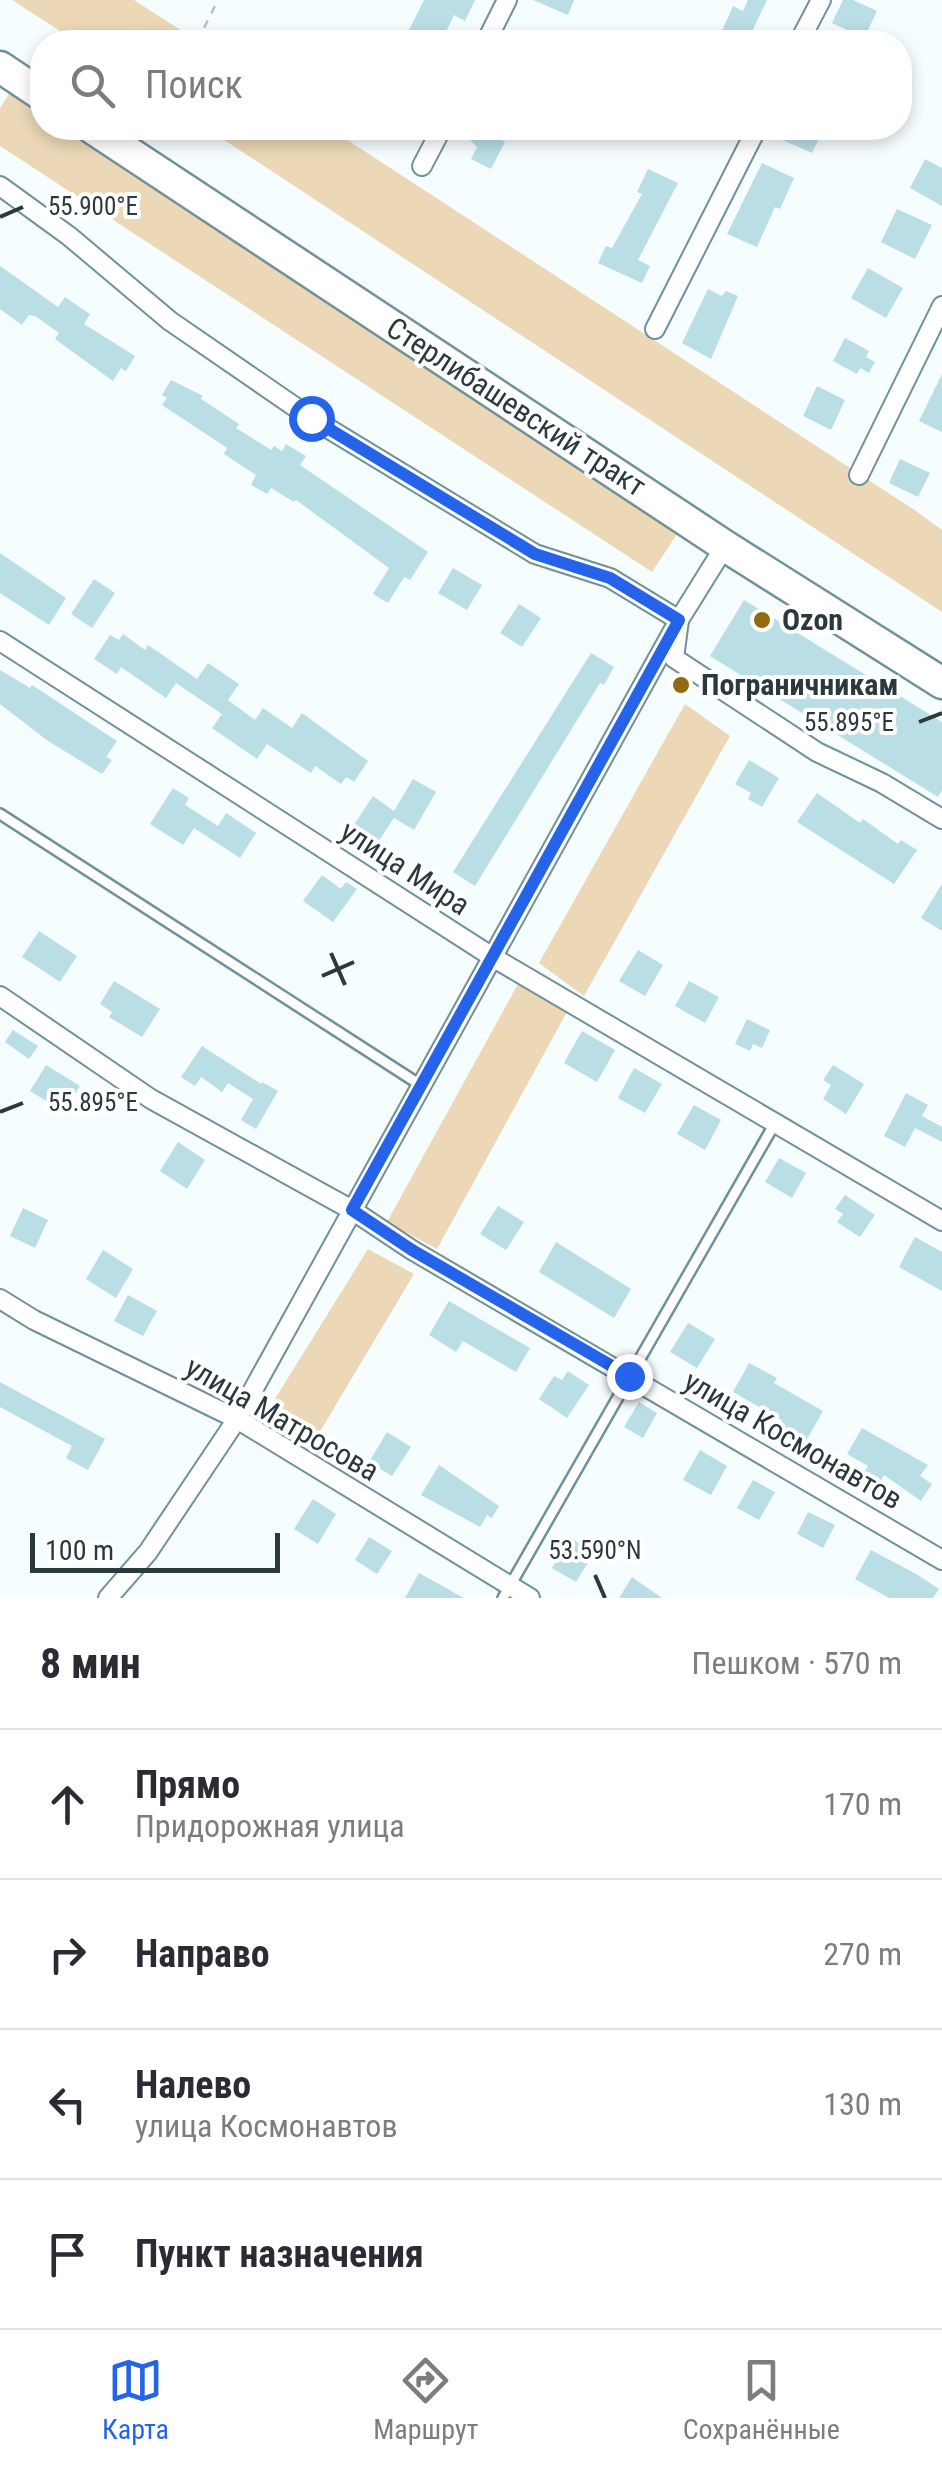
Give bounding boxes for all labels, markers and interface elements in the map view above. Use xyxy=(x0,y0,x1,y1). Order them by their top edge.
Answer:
search box xyxy=(30,30,912,140)
icon: search xyxy=(65,58,120,113)
text: Поиск xyxy=(145,63,243,107)
text: 55.900°E xyxy=(48,192,138,221)
street label: Стерлибашевский тракт xyxy=(380,310,652,503)
route start xyxy=(289,396,335,442)
place label: Ozon xyxy=(782,602,843,637)
marker: Ozon xyxy=(751,609,773,631)
place label: Пограничникам xyxy=(701,667,898,702)
marker: Пограничникам xyxy=(670,674,692,696)
text: 55.895°E xyxy=(804,708,894,737)
street label: улица Мира xyxy=(334,813,476,922)
text: 55.895°E xyxy=(48,1088,138,1117)
street label: улица Матросова xyxy=(179,1349,385,1488)
route end xyxy=(607,1354,653,1400)
street label: улица Космонавтов xyxy=(678,1363,909,1516)
scale bar xyxy=(30,1528,280,1572)
text: 100 m xyxy=(45,1534,114,1567)
text: 53.590°N xyxy=(548,1536,642,1565)
text: 8 мин xyxy=(40,1639,141,1688)
text: Пешком · 570 m xyxy=(692,1644,902,1682)
text: Прямо xyxy=(135,1763,240,1807)
icon: ahead xyxy=(40,1777,95,1832)
text: 170 m xyxy=(823,1785,902,1823)
text: Придорожная улица xyxy=(135,1807,405,1845)
icon: right xyxy=(40,1927,95,1982)
text: Направо xyxy=(135,1932,270,1976)
text: 270 m xyxy=(823,1935,902,1973)
text: Налево xyxy=(135,2063,251,2107)
icon: left xyxy=(40,2077,95,2132)
text: 130 m xyxy=(823,2085,902,2123)
text: улица Космонавтов xyxy=(135,2107,398,2145)
icon: arrive xyxy=(40,2227,95,2282)
text: Пункт назначения xyxy=(135,2232,424,2276)
tab: Карта xyxy=(102,2353,169,2446)
tab: Маршрут xyxy=(373,2353,479,2446)
tab: Сохранённые xyxy=(683,2353,840,2446)

